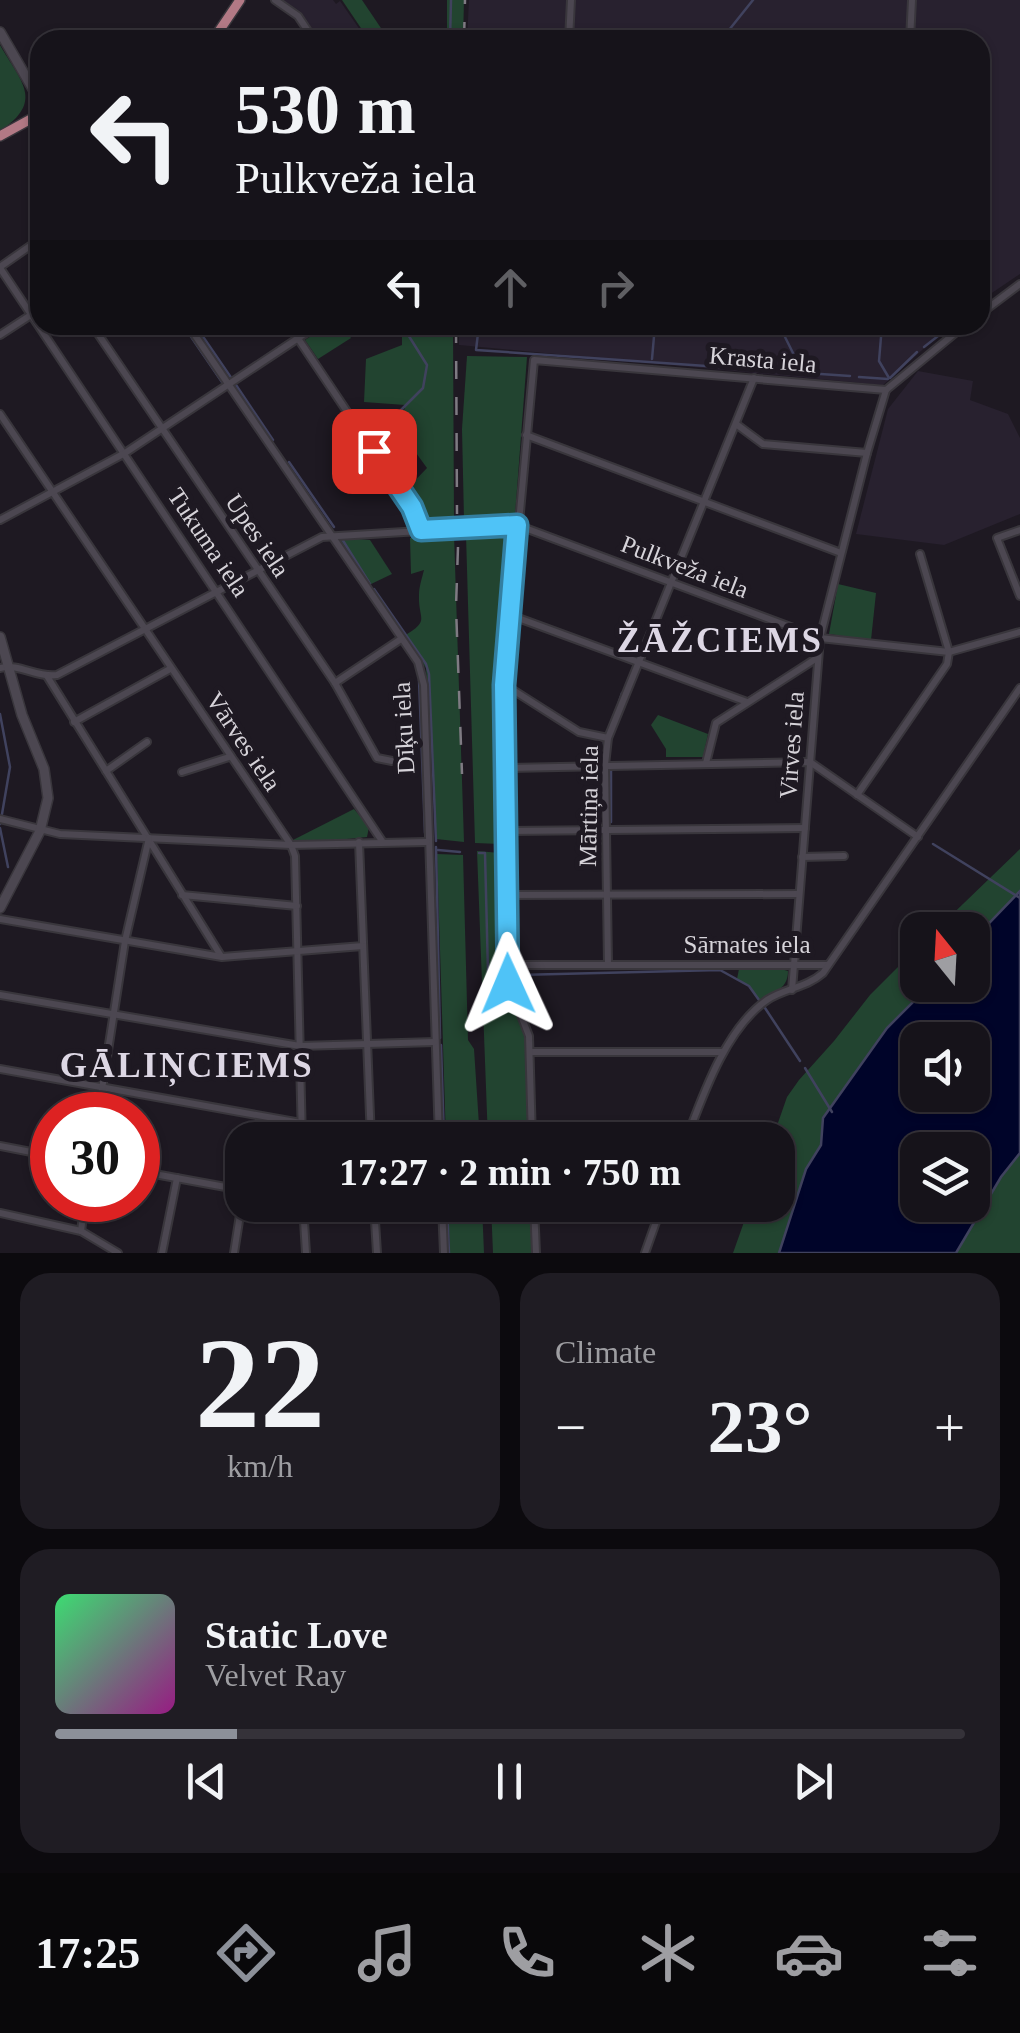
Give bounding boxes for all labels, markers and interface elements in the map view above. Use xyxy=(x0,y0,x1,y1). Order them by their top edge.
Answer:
icon: left xyxy=(70,70,200,200)
text: 530 m xyxy=(235,71,416,148)
text: Pulkveža iela xyxy=(235,153,476,203)
icon: left xyxy=(378,260,433,315)
icon: ahead xyxy=(483,260,538,315)
icon: right xyxy=(588,260,643,315)
street label: Krasta iela xyxy=(708,341,818,378)
pin xyxy=(332,409,417,494)
icon: arrive xyxy=(347,424,402,479)
street label: Tukuma iela xyxy=(163,483,255,602)
street label: Upes iela xyxy=(220,489,295,582)
street label: Pulkveža iela xyxy=(617,530,752,603)
district label: ŽĀŽCIEMS xyxy=(617,620,823,660)
street label: Dīķu iela xyxy=(388,681,420,775)
street label: Vārves iela xyxy=(201,687,286,796)
street label: Virves iela xyxy=(774,690,809,800)
street label: Mārtiņa iela xyxy=(574,745,604,867)
north arrow xyxy=(900,912,990,1002)
map controls xyxy=(900,912,990,1222)
street label: Sārnates iela xyxy=(683,931,811,958)
position arrow xyxy=(456,932,560,1036)
button: sound xyxy=(900,1022,990,1112)
district label: GĀLIŅCIEMS xyxy=(60,1046,314,1087)
speed limit sign: 30 xyxy=(30,1092,160,1222)
button: layers xyxy=(900,1132,990,1222)
text: 17:27 · 2 min · 750 m xyxy=(339,1151,681,1193)
text: 22 xyxy=(195,1311,325,1455)
text: Climate xyxy=(555,1334,656,1370)
text: 23° xyxy=(708,1385,813,1468)
text: − xyxy=(555,1397,586,1458)
text: + xyxy=(934,1397,965,1458)
text: km/h xyxy=(227,1448,293,1484)
text: Static Love xyxy=(205,1614,388,1656)
text: Velvet Ray xyxy=(205,1657,346,1693)
icon: previous xyxy=(179,1754,234,1809)
icon: pause xyxy=(482,1754,537,1809)
icon: next xyxy=(786,1754,841,1809)
icon: directions xyxy=(211,1918,281,1988)
icon: music xyxy=(352,1918,422,1988)
icon: phone xyxy=(492,1918,562,1988)
icon: climate xyxy=(633,1918,703,1988)
icon: car xyxy=(774,1918,844,1988)
icon: filters xyxy=(915,1918,985,1988)
text: 17:25 xyxy=(35,1928,140,1978)

